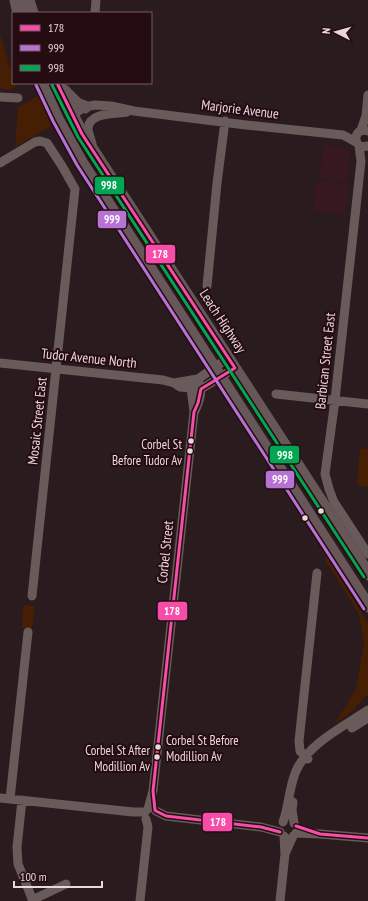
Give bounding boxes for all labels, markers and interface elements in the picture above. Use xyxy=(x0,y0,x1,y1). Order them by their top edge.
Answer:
legend xyxy=(12,12,152,84)
north arrow xyxy=(316,12,356,52)
text: 178 xyxy=(48,20,64,35)
text: N xyxy=(319,27,333,35)
text: 999 xyxy=(48,40,64,55)
text: 998 xyxy=(48,60,64,75)
street label: Marjorie Avenue xyxy=(200,95,280,123)
line badge: 998 xyxy=(94,176,125,195)
text: 998 xyxy=(101,178,117,192)
line badge: 999 xyxy=(97,210,127,229)
text: 999 xyxy=(104,212,120,226)
line badge: 178 xyxy=(145,244,176,264)
text: 178 xyxy=(152,247,168,261)
street label: Leach Highway xyxy=(196,286,251,357)
street label: Barbican Street East xyxy=(311,312,339,410)
street label: Tudor Avenue North xyxy=(40,344,138,372)
street label: Mosaic Street East xyxy=(23,376,51,466)
place label: Corbel St Before Tudor Av xyxy=(112,436,182,469)
unlabelled marker xyxy=(186,436,196,446)
line badge: 998 xyxy=(269,445,300,464)
marker: Corbel St Before Tudor Av xyxy=(185,446,195,456)
text: 998 xyxy=(277,448,293,462)
line badge: 999 xyxy=(265,470,295,489)
text: 999 xyxy=(272,472,288,486)
unlabelled marker xyxy=(316,506,326,516)
unlabelled marker xyxy=(300,513,310,523)
street label: Corbel Street xyxy=(153,520,177,584)
line badge: 178 xyxy=(157,601,188,621)
text: 178 xyxy=(164,604,180,618)
place label: Corbel St Before Modillion Av xyxy=(166,732,239,765)
place label: Corbel St After Modillion Av xyxy=(85,742,150,775)
marker: Corbel St Before Modillion Av xyxy=(153,742,163,752)
marker: Corbel St After Modillion Av xyxy=(152,752,162,762)
line badge: 178 xyxy=(202,812,233,832)
text: 178 xyxy=(210,815,226,829)
scale bar xyxy=(14,863,102,889)
text: 100 m xyxy=(20,869,47,884)

